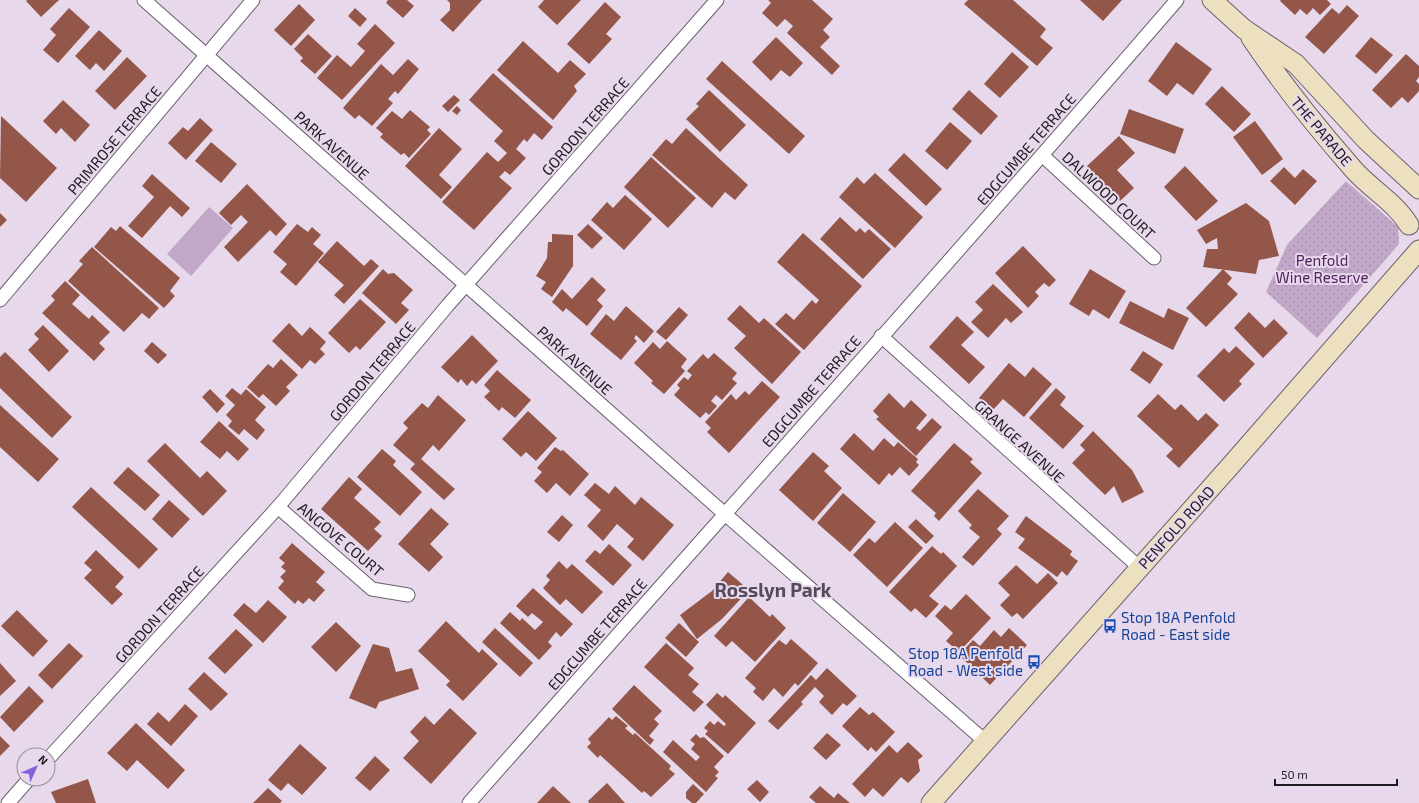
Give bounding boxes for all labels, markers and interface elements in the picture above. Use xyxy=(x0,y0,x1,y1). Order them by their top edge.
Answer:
street label: GORDON TERRACE xyxy=(537,73,633,179)
street label: PRIMROSE TERRACE xyxy=(63,82,165,198)
street label: EDGCUMBE TERRACE xyxy=(973,89,1079,209)
street label: THE PARADE xyxy=(1288,93,1356,169)
street label: PARK AVENUE xyxy=(291,107,373,183)
street label: DALWOOD COURT xyxy=(1059,147,1159,243)
park label: Penfold Wine Reserve xyxy=(1276,251,1368,286)
street label: GORDON TERRACE xyxy=(325,318,419,424)
street label: PARK AVENUE xyxy=(534,322,616,398)
street label: EDGCUMBE TERRACE xyxy=(758,331,864,451)
street label: GRANGE AVENUE xyxy=(971,396,1069,486)
street label: PENFOLD ROAD xyxy=(1134,482,1218,572)
street label: ANGOVE COURT xyxy=(294,498,388,580)
street label: GORDON TERRACE xyxy=(111,562,207,666)
street label: EDGCUMBE TERRACE xyxy=(544,574,650,694)
district label: Rosslyn Park xyxy=(715,578,832,602)
place label: Stop 18A Penfold Road - East side xyxy=(1121,608,1236,643)
bus stop icon: Stop 18A Penfold Road - East side xyxy=(1102,618,1118,634)
place label: Stop 18A Penfold Road - West side xyxy=(908,644,1023,679)
bus stop icon: Stop 18A Penfold Road - West side xyxy=(1026,654,1042,670)
north arrow xyxy=(16,747,56,787)
text: N xyxy=(36,752,51,767)
scale bar xyxy=(1275,761,1397,787)
text: 50 m xyxy=(1281,767,1308,781)

